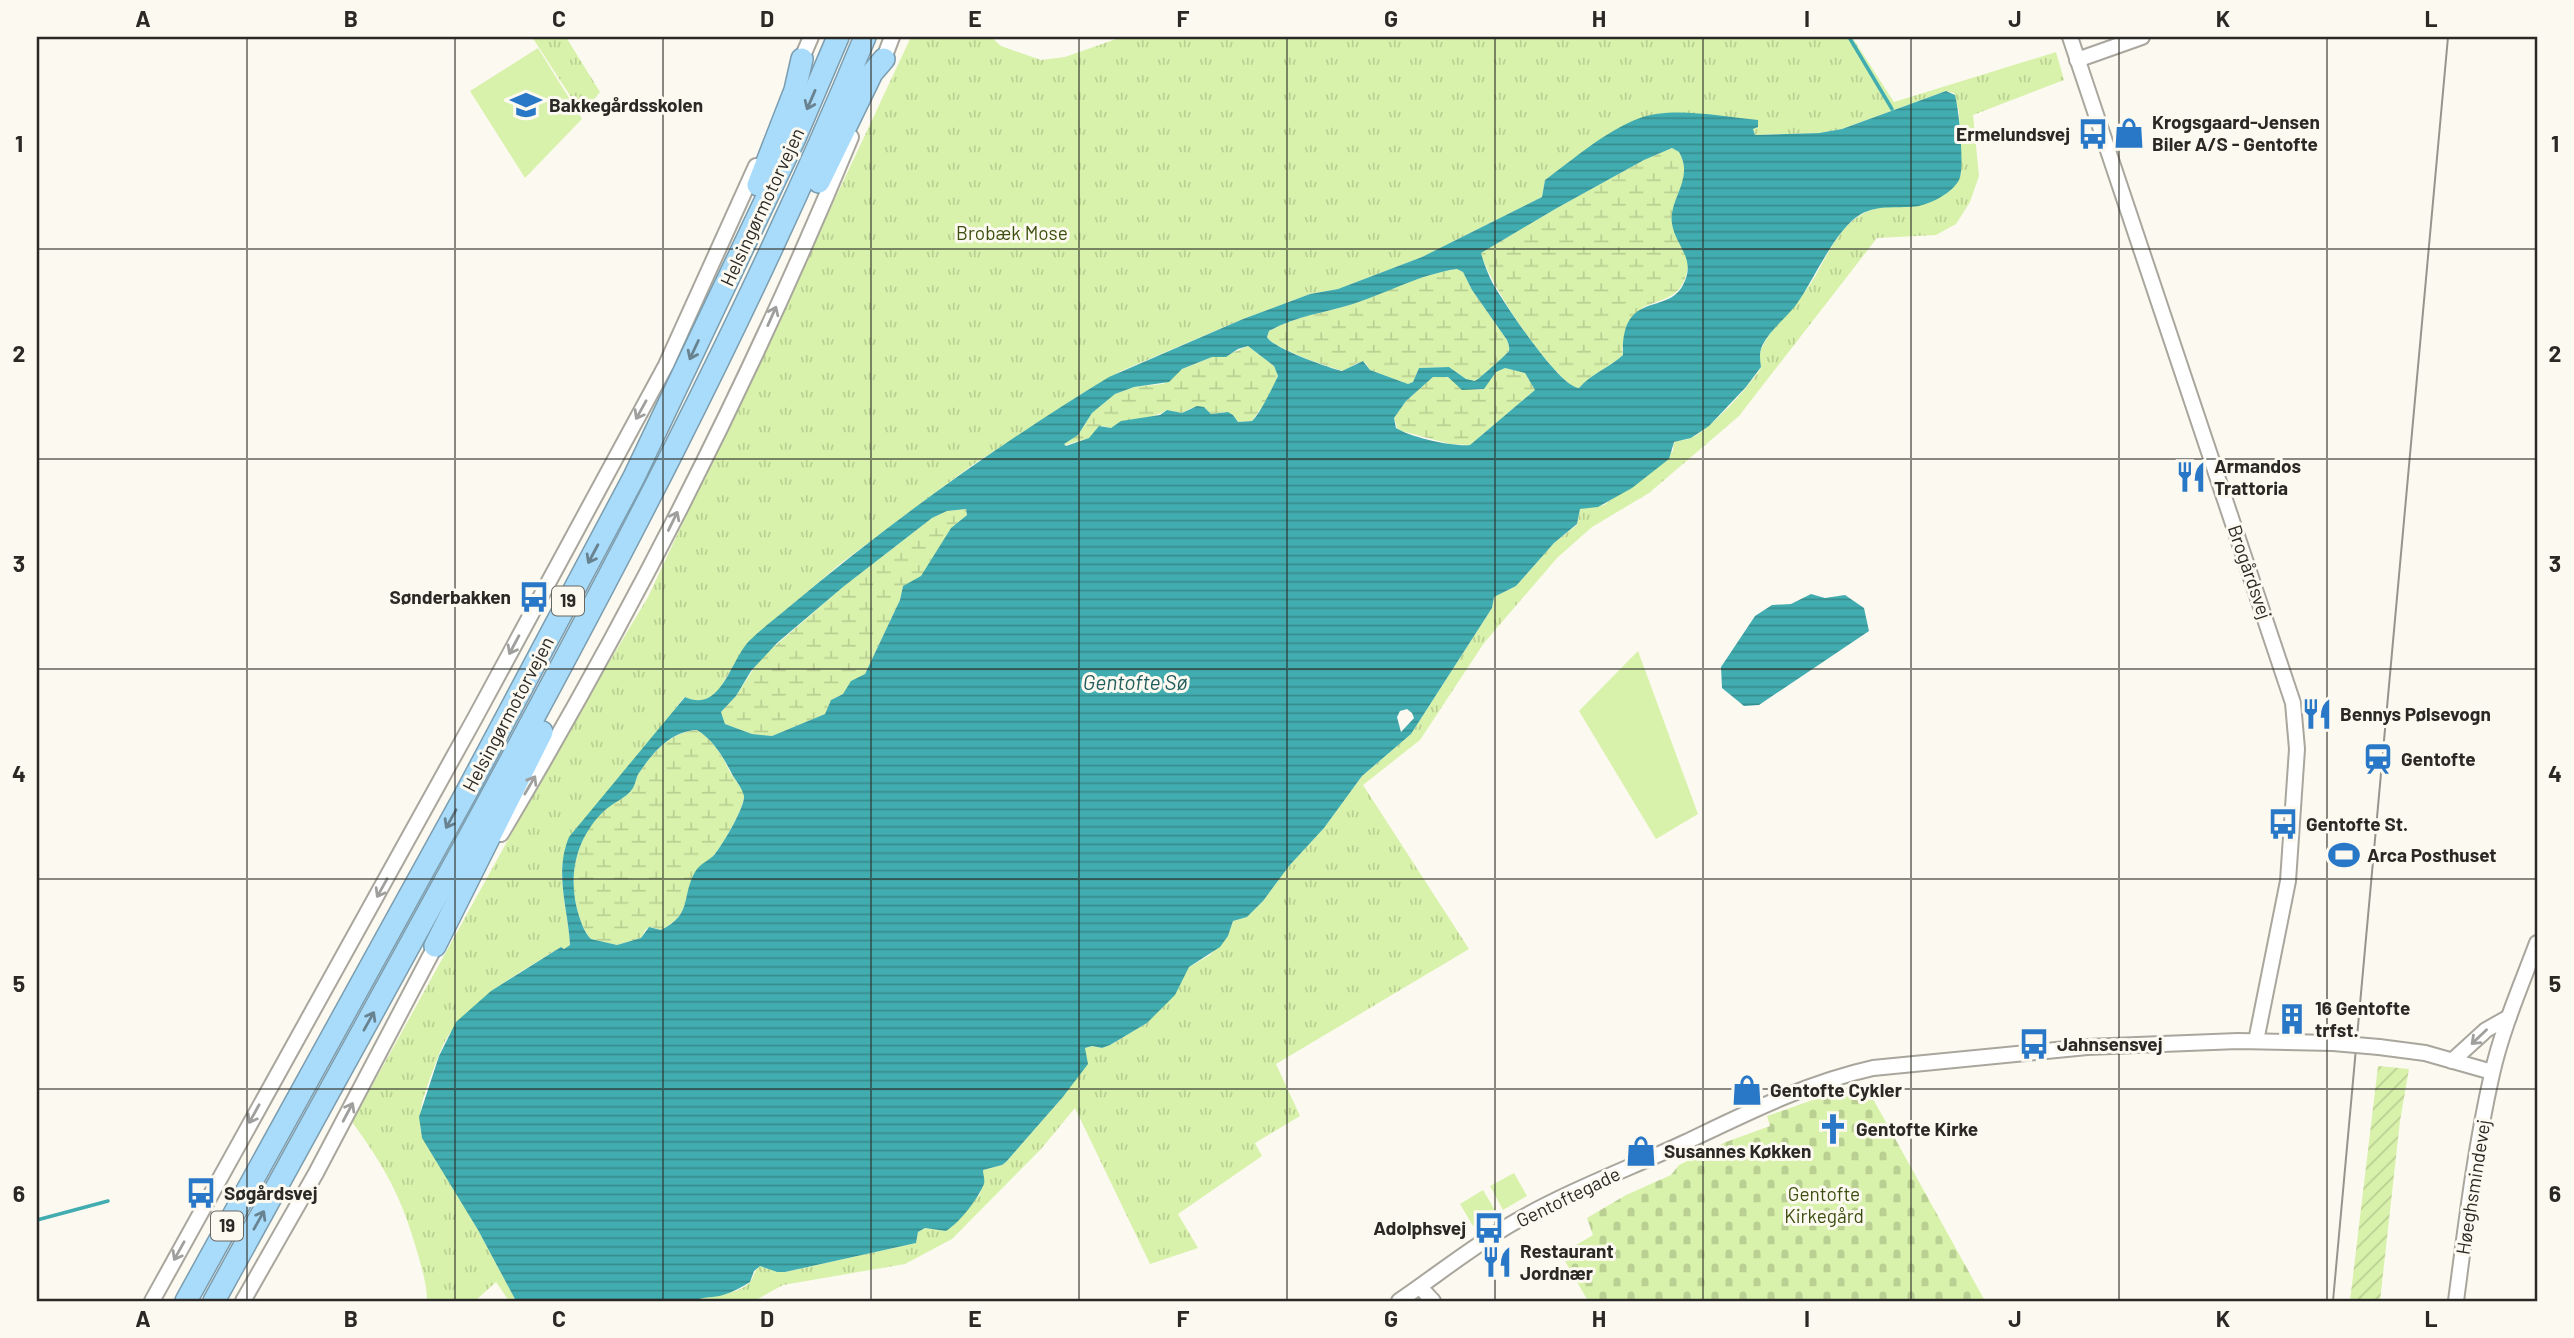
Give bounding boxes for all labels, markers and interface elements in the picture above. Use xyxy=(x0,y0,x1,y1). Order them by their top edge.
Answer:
text: A xyxy=(135,4,151,32)
text: B xyxy=(344,4,358,32)
text: C xyxy=(552,4,566,32)
text: D xyxy=(760,4,774,32)
text: E xyxy=(968,4,982,32)
text: F xyxy=(1177,4,1190,32)
text: G xyxy=(1384,4,1398,32)
text: H xyxy=(1592,4,1606,32)
text: I xyxy=(1804,4,1810,32)
text: J xyxy=(2008,4,2022,32)
text: K xyxy=(2216,4,2230,32)
text: L xyxy=(2424,4,2438,32)
school or university icon: Bakkegårdsskolen xyxy=(509,88,543,122)
one-way arrow xyxy=(804,88,817,110)
place label: Bakkegårdsskolen xyxy=(549,93,703,116)
place label: Krogsgaard-Jensen Biler A/S - Gentofte xyxy=(2152,110,2320,155)
shop icon: Krogsgaard-Jensen Biler A/S - Gentofte xyxy=(2112,116,2146,150)
bus stop icon: Ermelundsvej xyxy=(2076,117,2110,151)
place label: Ermelundsvej xyxy=(1956,122,2070,145)
street label: Helsingørmotorvejen xyxy=(715,124,808,290)
text: 1 xyxy=(15,129,23,157)
text: 1 xyxy=(2551,129,2559,157)
park label: Brobæk Mose xyxy=(956,221,1068,244)
one-way arrow xyxy=(766,306,779,327)
text: 2 xyxy=(13,339,25,367)
one-way arrow xyxy=(687,339,700,360)
text: 2 xyxy=(2549,339,2561,367)
one-way arrow xyxy=(634,399,647,420)
place label: Armandos Trattoria xyxy=(2214,454,2301,499)
restaurant icon: Armandos Trattoria xyxy=(2174,460,2208,494)
one-way arrow xyxy=(667,511,680,532)
street label: Brogårdsvej xyxy=(2224,522,2277,622)
one-way arrow xyxy=(586,543,599,564)
text: 3 xyxy=(13,549,25,577)
text: 3 xyxy=(2549,549,2561,577)
bus stop icon: Sønderbakken xyxy=(517,580,551,614)
place label: Sønderbakken xyxy=(390,585,511,608)
road number: 19 xyxy=(552,586,584,616)
street label: Helsingørmotorvejen xyxy=(457,632,558,795)
one-way arrow xyxy=(507,634,520,655)
water label: Gentofte Sø xyxy=(1083,669,1187,694)
restaurant icon: Bennys Pølsevogn xyxy=(2300,697,2334,731)
place label: Bennys Pølsevogn xyxy=(2340,702,2491,725)
station icon: Gentofte xyxy=(2361,742,2395,776)
place label: Gentofte xyxy=(2401,747,2476,770)
text: 4 xyxy=(12,759,26,787)
text: 4 xyxy=(2548,759,2562,787)
one-way arrow xyxy=(523,776,537,796)
bus stop icon: Gentofte St. xyxy=(2266,807,2300,841)
one-way arrow xyxy=(444,809,458,829)
place label: Gentofte St. xyxy=(2306,812,2408,835)
sports icon: Arca Posthuset xyxy=(2327,838,2361,872)
place label: Arca Posthuset xyxy=(2367,843,2497,866)
one-way arrow xyxy=(375,877,389,897)
text: 5 xyxy=(13,969,25,997)
text: 5 xyxy=(2549,969,2561,997)
place label: 16 Gentofte trfst. xyxy=(2315,996,2410,1041)
building icon: 16 Gentofte trfst. xyxy=(2275,1002,2309,1036)
one-way arrow xyxy=(362,1011,376,1031)
bus stop icon: Jahnsensvej xyxy=(2017,1027,2051,1061)
one-way arrow xyxy=(2471,1029,2488,1046)
place label: Jahnsensvej xyxy=(2057,1032,2163,1055)
shop icon: Gentofte Cykler xyxy=(1730,1073,1764,1107)
place label: Gentofte Cykler xyxy=(1770,1078,1903,1101)
one-way arrow xyxy=(247,1103,260,1124)
one-way arrow xyxy=(341,1103,355,1123)
church icon: Gentofte Kirke xyxy=(1816,1112,1850,1146)
place label: Gentofte Kirke xyxy=(1856,1117,1978,1140)
street label: Høeghsmindevej xyxy=(2450,1118,2495,1256)
shop icon: Susannes Køkken xyxy=(1624,1134,1658,1168)
place label: Susannes Køkken xyxy=(1664,1139,1811,1162)
street label: Gentoftegade xyxy=(1512,1161,1623,1232)
bus stop icon: Søgårdsvej xyxy=(184,1176,218,1210)
text: 6 xyxy=(13,1179,25,1207)
text: 6 xyxy=(2549,1179,2561,1207)
place label: Søgårdsvej xyxy=(224,1181,317,1204)
park label: Gentofte Kirkegård xyxy=(1784,1182,1864,1227)
one-way arrow xyxy=(253,1210,266,1231)
bus stop icon: Adolphsvej xyxy=(1472,1211,1506,1245)
road number: 19 xyxy=(211,1212,243,1240)
place label: Adolphsvej xyxy=(1373,1216,1466,1239)
place label: Restaurant Jordnær xyxy=(1520,1239,1614,1284)
one-way arrow xyxy=(172,1240,185,1261)
restaurant icon: Restaurant Jordnær xyxy=(1480,1245,1514,1279)
text: A xyxy=(135,1304,151,1332)
text: B xyxy=(344,1304,358,1332)
text: C xyxy=(552,1304,566,1332)
text: D xyxy=(760,1304,774,1332)
text: E xyxy=(968,1304,982,1332)
text: F xyxy=(1177,1304,1190,1332)
text: G xyxy=(1384,1304,1398,1332)
text: H xyxy=(1592,1304,1606,1332)
text: I xyxy=(1804,1304,1810,1332)
text: J xyxy=(2008,1304,2022,1332)
text: K xyxy=(2216,1304,2230,1332)
text: L xyxy=(2424,1304,2438,1332)

